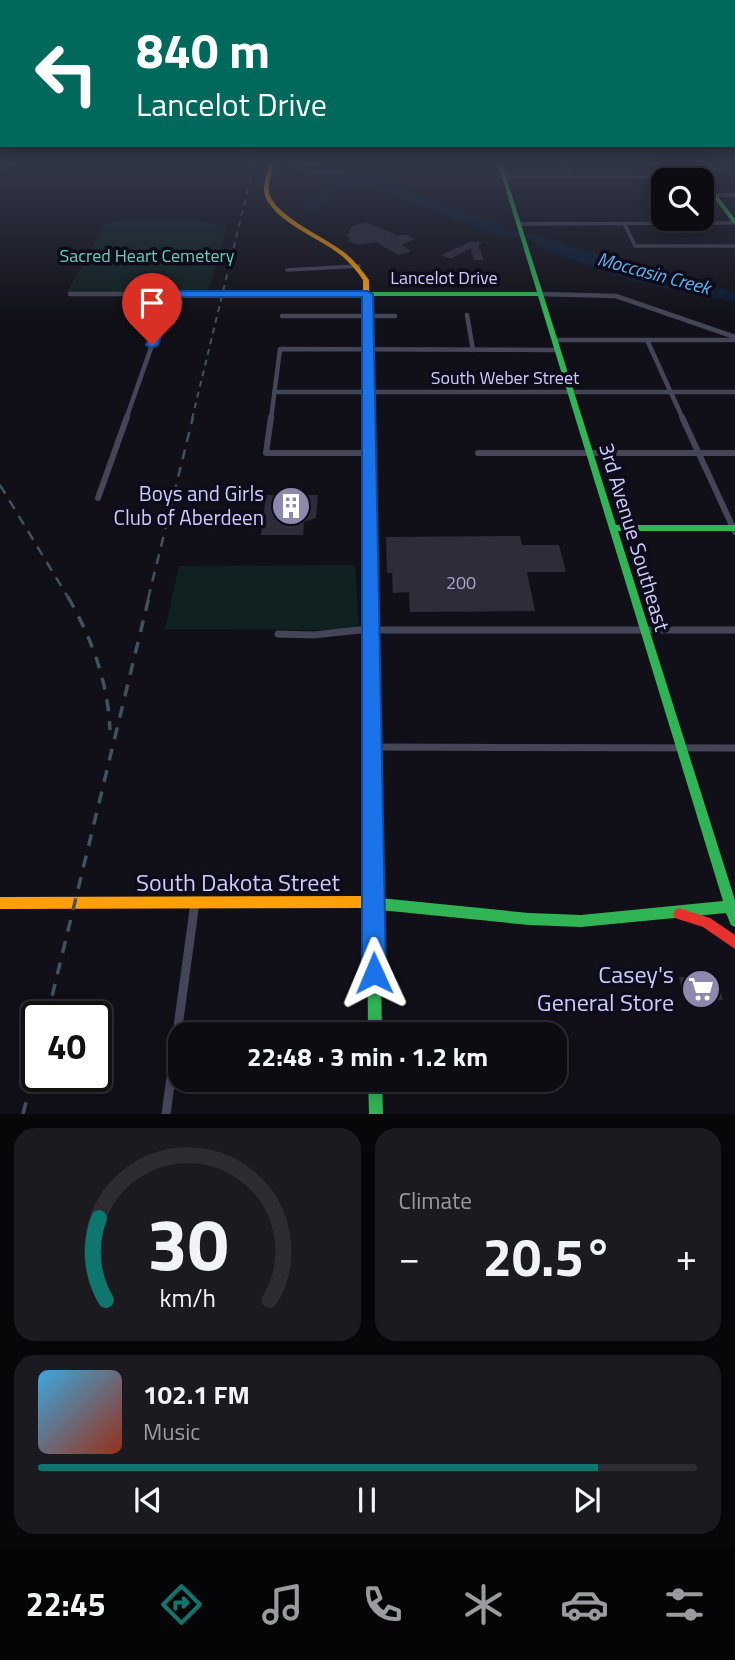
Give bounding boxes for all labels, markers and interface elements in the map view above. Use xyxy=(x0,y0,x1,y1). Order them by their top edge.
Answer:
text: 840 m xyxy=(136,12,270,87)
icon: left xyxy=(21,28,112,119)
text: Lancelot Drive xyxy=(136,80,327,128)
map controls xyxy=(651,168,714,231)
button: search xyxy=(651,168,714,231)
park label: Sacred Heart Cemetery xyxy=(59,242,235,269)
water label: Moccasin Creek xyxy=(594,244,716,302)
street label: Lancelot Drive xyxy=(390,264,498,291)
pin xyxy=(122,273,182,345)
icon: arrive xyxy=(133,284,171,322)
street label: South Weber Street xyxy=(431,364,580,391)
street label: 3rd Avenue Southeast xyxy=(591,439,679,635)
place label: Boys and Girls Club of Aberdeen xyxy=(113,477,264,533)
building icon: Boys and Girls Club of Aberdeen xyxy=(270,485,312,527)
house number: 200 xyxy=(446,569,476,596)
street label: South Dakota Street xyxy=(136,864,341,900)
position arrow xyxy=(337,936,411,1010)
place label: Casey's General Store xyxy=(537,956,674,1020)
supermarket icon: Casey's General Store xyxy=(680,968,722,1010)
speed limit sign: 40 xyxy=(21,1001,112,1092)
text: 22:48 · 3 min · 1.2 km xyxy=(247,1037,488,1076)
text: Climate xyxy=(399,1183,472,1218)
text: 30 xyxy=(146,1189,228,1299)
text: 20.5° xyxy=(483,1217,613,1296)
text: − xyxy=(399,1228,420,1286)
text: + xyxy=(676,1228,697,1286)
text: km/h xyxy=(159,1279,216,1317)
text: 102.1 FM xyxy=(143,1375,250,1414)
text: Music xyxy=(143,1414,200,1449)
icon: previous xyxy=(129,1481,167,1519)
icon: pause xyxy=(348,1481,386,1519)
icon: next xyxy=(568,1481,606,1519)
text: 22:45 xyxy=(26,1580,106,1628)
icon: directions xyxy=(157,1580,206,1629)
icon: music xyxy=(258,1580,307,1629)
icon: phone xyxy=(358,1580,407,1629)
icon: climate xyxy=(459,1580,508,1629)
icon: car xyxy=(560,1580,609,1629)
icon: filters xyxy=(660,1580,709,1629)

